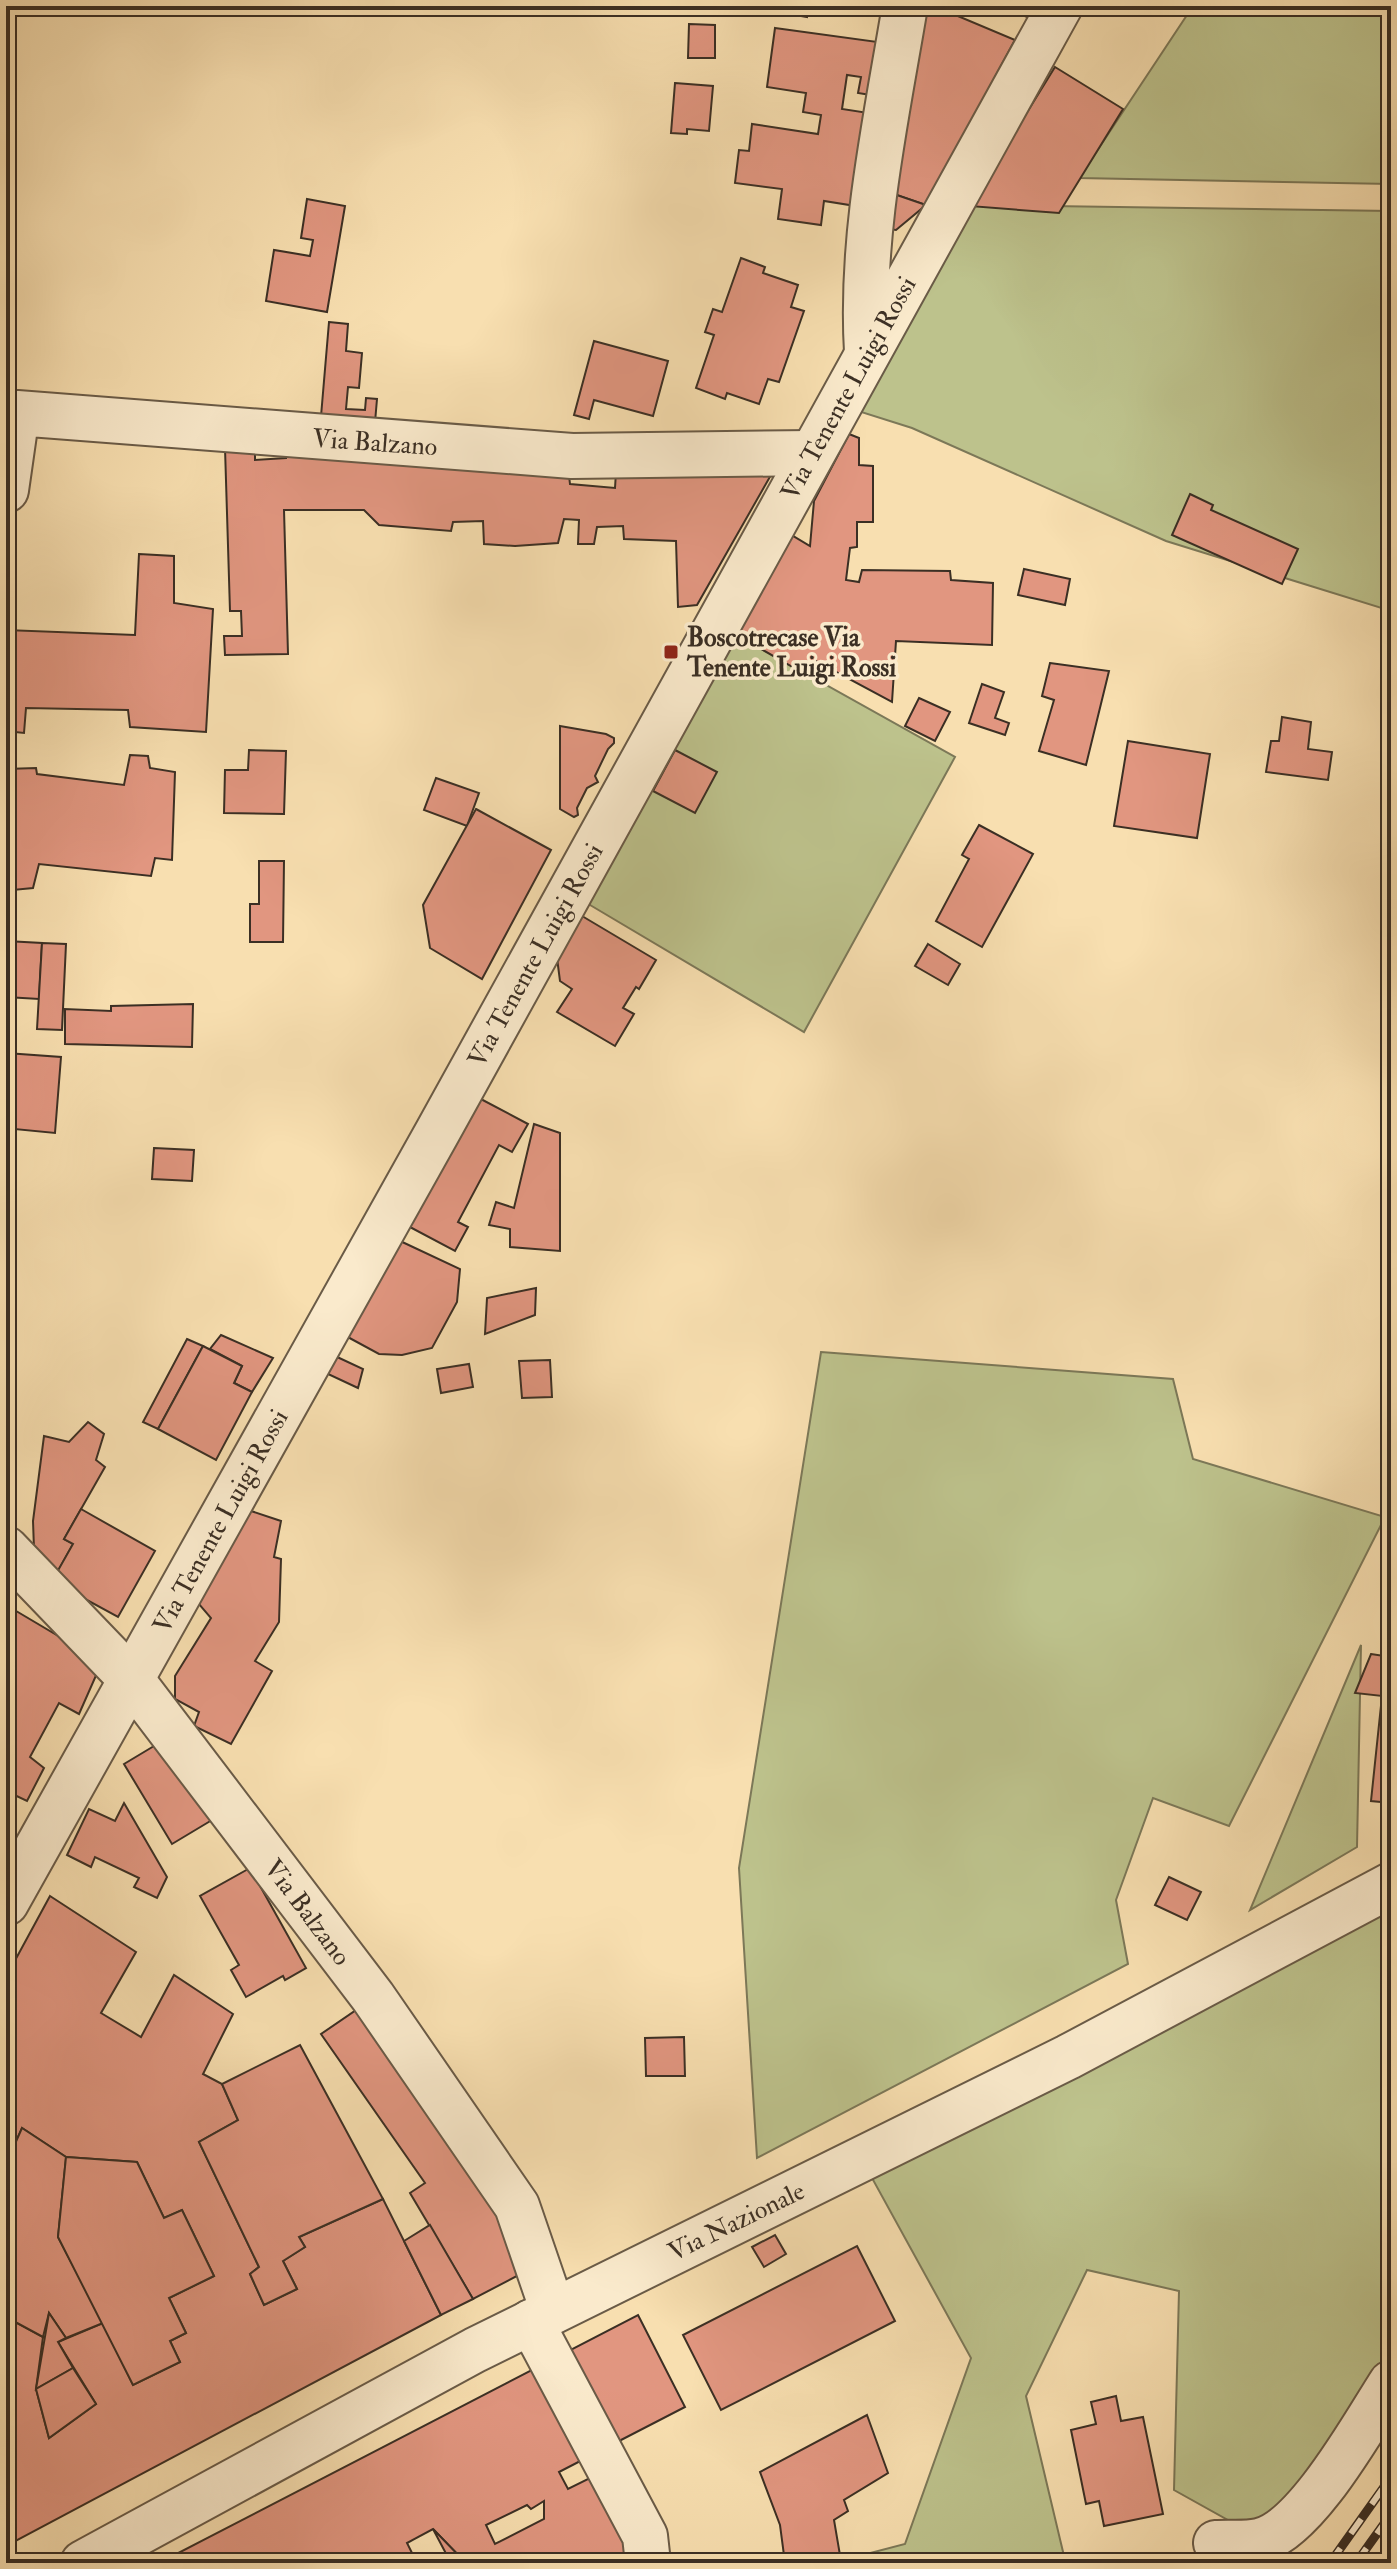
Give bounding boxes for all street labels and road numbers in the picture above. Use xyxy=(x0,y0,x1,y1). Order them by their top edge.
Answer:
street label: Via Tenente Luigi Rossi xyxy=(774,271,924,506)
street label: Via Balzano xyxy=(312,423,438,463)
street label: Via Tenente Luigi Rossi xyxy=(461,838,611,1073)
street label: Via Tenente Luigi Rossi xyxy=(146,1404,296,1639)
street label: Via Balzano xyxy=(257,1853,358,1972)
street label: Via Nazionale xyxy=(663,2175,810,2269)

